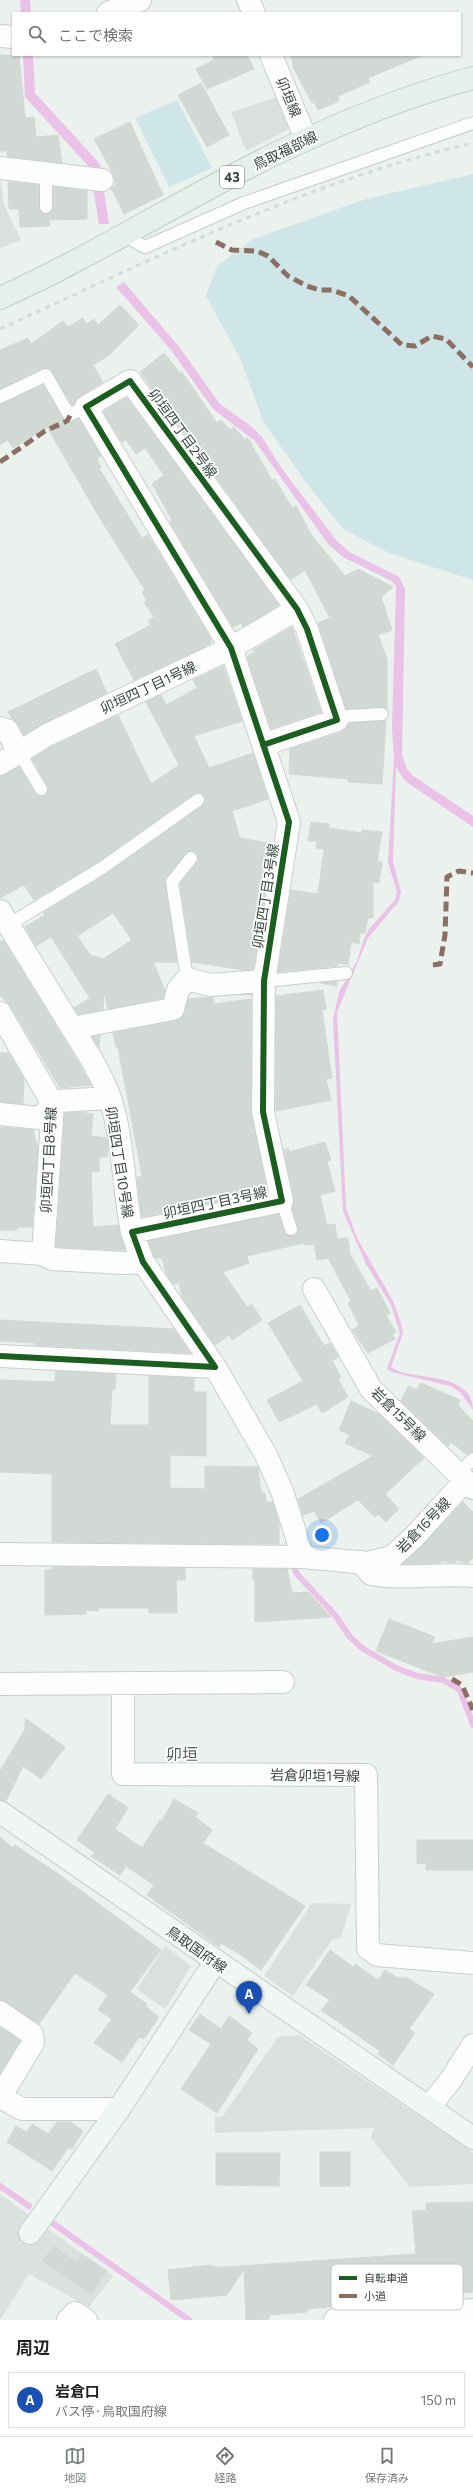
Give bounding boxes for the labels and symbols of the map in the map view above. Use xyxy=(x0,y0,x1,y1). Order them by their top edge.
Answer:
street label: 卯垣線 xyxy=(273,74,305,120)
street label: 鳥取福部線 xyxy=(250,127,320,173)
road number: 43 xyxy=(220,166,244,188)
street label: 卯垣四丁目2号線 xyxy=(145,385,221,481)
street label: 卯垣四丁目1号線 xyxy=(97,657,199,717)
street label: 卯垣四丁目3号線 xyxy=(248,842,282,950)
street label: 卯垣四丁目10号線 xyxy=(103,1105,137,1219)
street label: 卯垣四丁目8号線 xyxy=(37,1106,59,1214)
street label: 卯垣四丁目3号線 xyxy=(161,1183,269,1221)
street label: 岩倉15号線 xyxy=(368,1383,430,1445)
street label: 岩倉16号線 xyxy=(392,1494,454,1556)
your location xyxy=(312,1525,332,1545)
district label: 卯垣 xyxy=(166,1744,198,1763)
street label: 岩倉卯垣1号線 xyxy=(270,1766,360,1784)
street label: 鳥取国府線 xyxy=(163,1922,231,1976)
pin: A xyxy=(236,1981,262,2014)
legend xyxy=(331,2264,463,2310)
text: 自転車道 xyxy=(364,2271,408,2284)
text: 小道 xyxy=(364,2289,386,2302)

